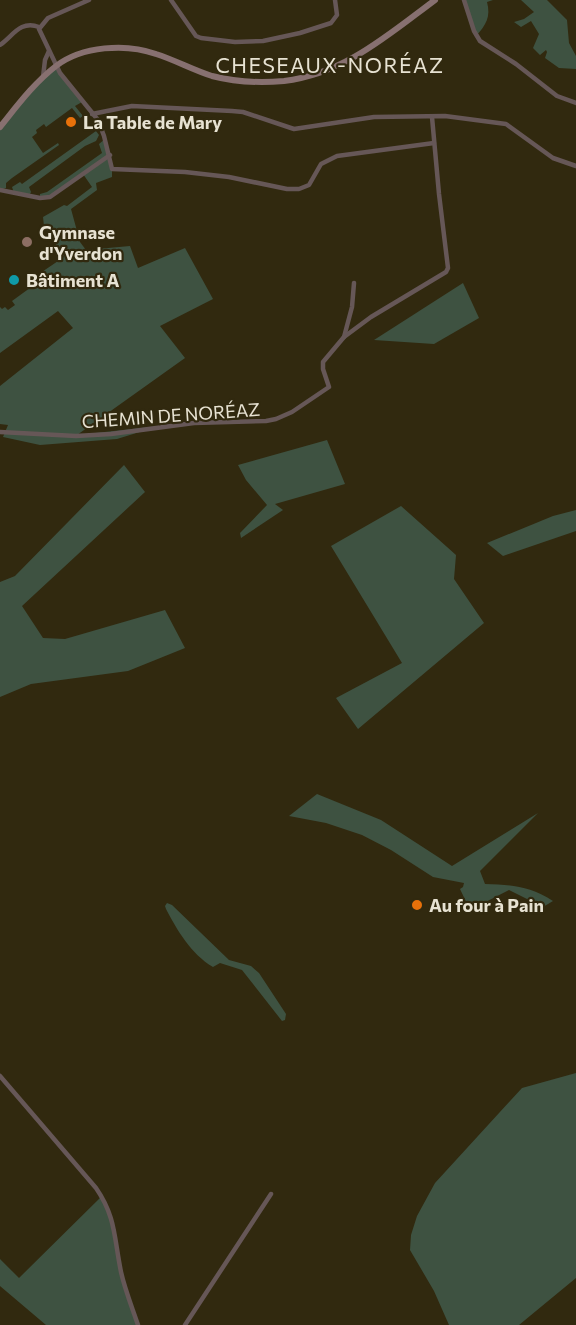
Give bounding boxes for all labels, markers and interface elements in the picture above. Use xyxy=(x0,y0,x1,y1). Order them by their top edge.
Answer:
district label: CHESEAUX-NORÉAZ xyxy=(215,52,445,77)
place label: La Table de Mary xyxy=(83,111,222,133)
marker: La Table de Mary xyxy=(64,115,78,129)
place label: Gymnase d'Yverdon xyxy=(39,221,122,264)
marker: Gymnase d'Yverdon xyxy=(20,235,34,249)
place label: Bâtiment A xyxy=(26,269,120,291)
marker: Bâtiment A xyxy=(7,273,21,287)
street label: CHEMIN DE NORÉAZ xyxy=(81,398,261,432)
place label: Au four à Pain xyxy=(429,894,544,916)
marker: Au four à Pain xyxy=(410,898,424,912)

